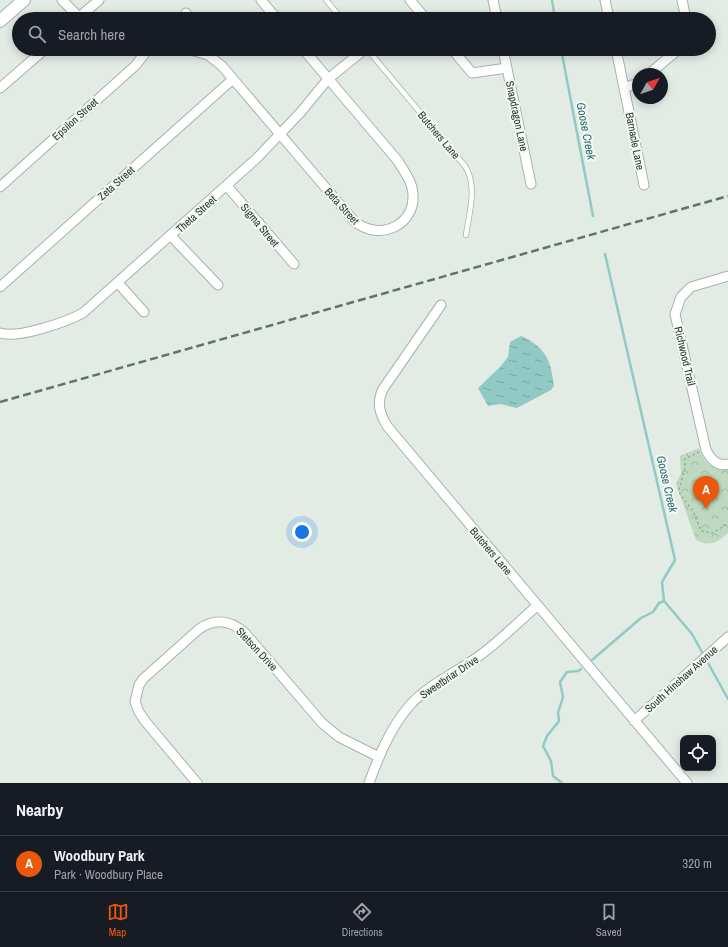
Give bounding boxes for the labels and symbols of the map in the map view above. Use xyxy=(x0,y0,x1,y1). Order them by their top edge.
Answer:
north arrow xyxy=(632,68,668,104)
street label: Snapdragon Lane xyxy=(503,79,531,153)
street label: Epsilon Street xyxy=(49,95,101,143)
water label: Goose Creek xyxy=(573,101,600,162)
street label: Butchers Lane xyxy=(415,108,463,162)
street label: Barnacle Lane xyxy=(623,111,647,171)
street label: Zeta Street xyxy=(95,163,138,203)
street label: Beta Street xyxy=(322,185,363,228)
street label: Theta Street xyxy=(173,192,219,236)
street label: Sigma Street xyxy=(238,200,283,250)
street label: Richwood Trail xyxy=(671,325,699,387)
water label: Goose Creek xyxy=(653,454,682,515)
pin: A xyxy=(693,476,719,509)
your location xyxy=(292,522,312,542)
street label: Butchers Lane xyxy=(467,524,515,578)
street label: Stetson Drive xyxy=(233,624,281,674)
street label: South Hinshaw Avenue xyxy=(642,642,720,716)
street label: Sweetbriar Drive xyxy=(417,652,481,702)

